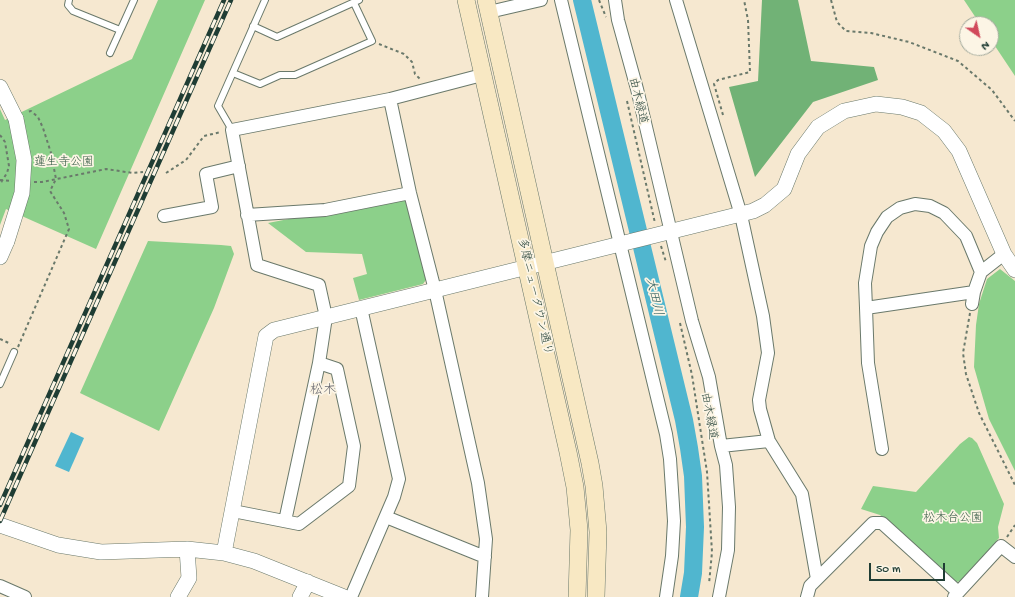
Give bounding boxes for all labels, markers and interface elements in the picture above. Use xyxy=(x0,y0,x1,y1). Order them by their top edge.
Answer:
north arrow xyxy=(959,16,999,56)
text: N xyxy=(979,38,991,52)
street label: 由木緑道 xyxy=(625,76,649,126)
park label: 蓮生寺公園 xyxy=(34,156,94,170)
street label: 多摩ニュータウン通り xyxy=(513,237,555,357)
water label: 大田川 xyxy=(641,276,665,318)
district label: 松木 xyxy=(310,383,336,399)
street label: 由木緑道 xyxy=(697,391,719,441)
park label: 松木台公園 xyxy=(923,512,983,526)
scale bar xyxy=(871,555,947,581)
text: 50 m xyxy=(876,563,901,577)

